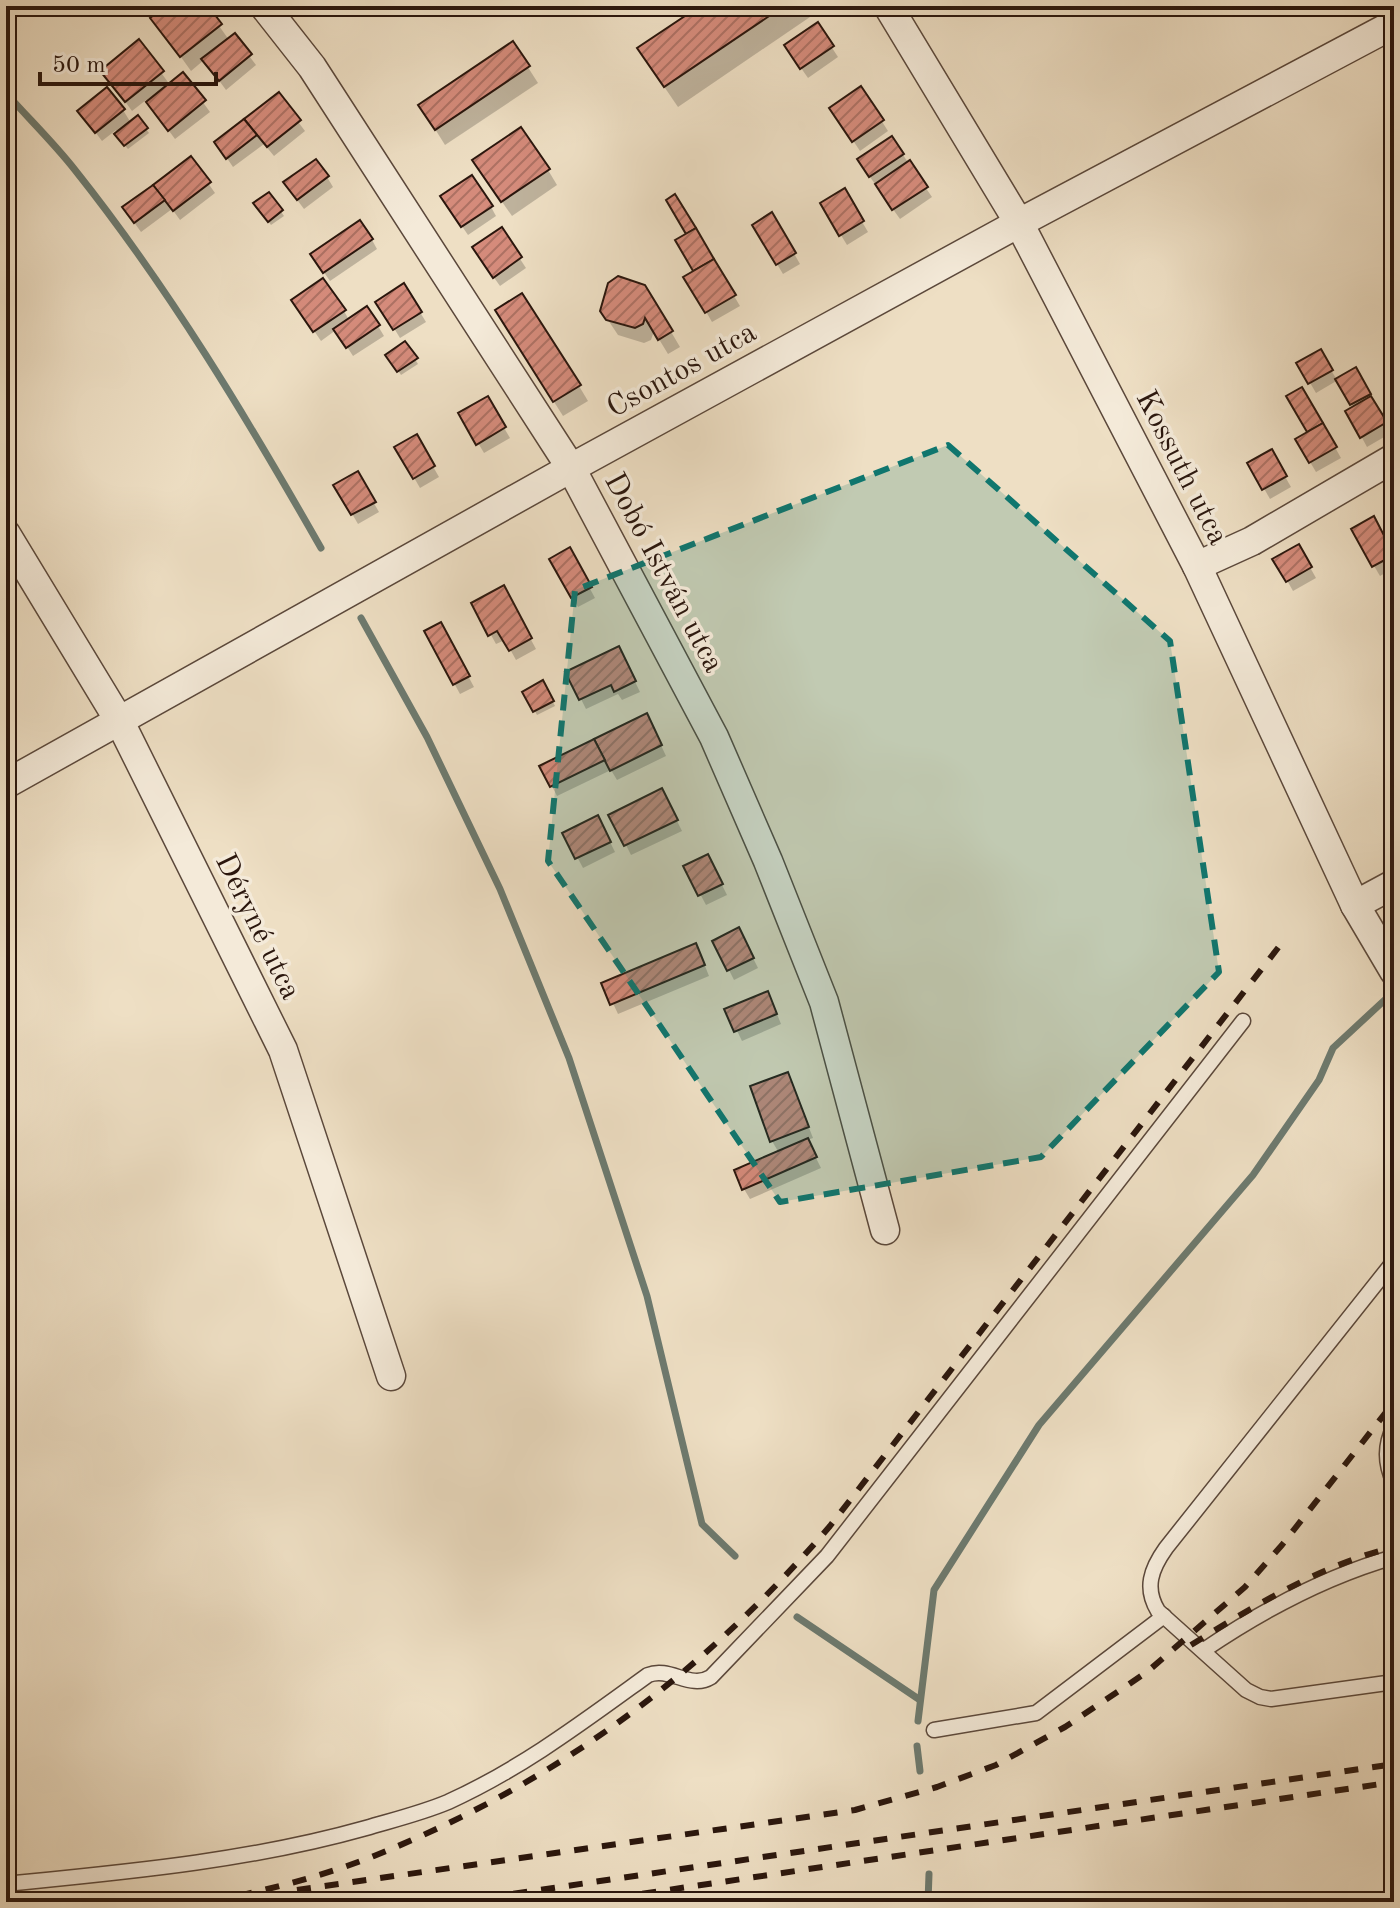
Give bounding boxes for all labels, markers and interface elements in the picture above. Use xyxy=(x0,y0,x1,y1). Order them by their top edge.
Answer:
scale bar xyxy=(40,36,216,86)
text: 50 m xyxy=(52,54,106,78)
street label: Csontos utca xyxy=(602,317,762,424)
street label: Kossuth utca xyxy=(1129,386,1233,550)
street label: Dobó István utca xyxy=(598,468,728,678)
street label: Déryné utca xyxy=(209,849,305,1005)

